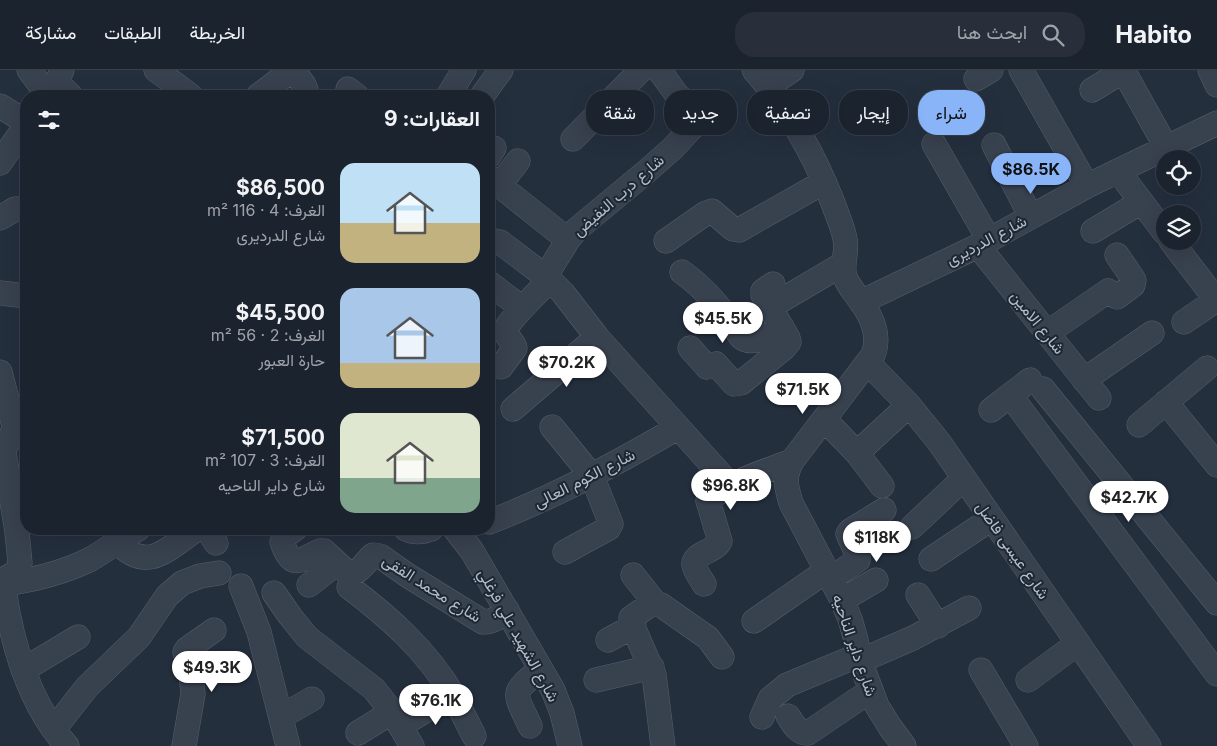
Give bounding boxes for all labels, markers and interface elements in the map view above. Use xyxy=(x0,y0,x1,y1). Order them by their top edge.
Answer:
search box xyxy=(735,12,1085,57)
text: Habito xyxy=(1115,20,1192,49)
text: ابحث هنا xyxy=(957,21,1027,44)
icon: search xyxy=(1039,21,1067,49)
text: مشاركة xyxy=(25,22,76,43)
text: الطبقات xyxy=(104,22,161,43)
text: الخريطة xyxy=(189,22,245,43)
chip: شقة xyxy=(586,90,654,135)
chip: جديد xyxy=(664,90,737,135)
chip: تصفية xyxy=(747,90,829,135)
chip: إيجار xyxy=(839,90,908,135)
chip: شراء xyxy=(918,90,985,135)
icon: filters xyxy=(35,106,63,134)
text: العقارات: 9 xyxy=(384,106,480,131)
street label: شارع درب النفيض xyxy=(568,150,669,242)
map controls xyxy=(1156,150,1201,250)
button: locate xyxy=(1156,150,1201,195)
pin: $86.5K xyxy=(990,152,1072,195)
text: $86.5K xyxy=(1002,159,1060,179)
text: $86,500 xyxy=(236,175,325,200)
icon: home xyxy=(380,183,440,243)
text: الغرف: 4 · 116 m² xyxy=(207,200,325,220)
button: layers xyxy=(1156,205,1201,250)
street label: شارع الدرديرى xyxy=(942,210,1031,271)
text: شارع الدرديرى xyxy=(237,225,325,245)
street label: شارع الامين xyxy=(1005,286,1070,359)
text: $45,500 xyxy=(235,300,325,325)
pin: $45.5K xyxy=(682,302,764,344)
icon: home xyxy=(380,308,440,368)
text: $45.5K xyxy=(694,308,752,328)
text: الغرف: 2 · 56 m² xyxy=(211,325,325,345)
pin: $70.2K xyxy=(526,346,608,388)
text: حارة العبور xyxy=(258,350,325,370)
text: $70.2K xyxy=(539,352,595,372)
pin: $71.5K xyxy=(762,372,844,415)
text: $71.5K xyxy=(776,379,830,399)
text: $71,500 xyxy=(241,425,325,450)
icon: home xyxy=(380,433,440,493)
street label: شارع الكوم العالى xyxy=(530,444,639,514)
text: الغرف: 3 · 107 m² xyxy=(205,450,325,470)
pin: $96.8K xyxy=(690,468,772,511)
text: شارع داير الناحيه xyxy=(218,475,325,495)
text: $96.8K xyxy=(702,475,760,495)
pin: $42.7K xyxy=(1088,480,1170,523)
text: $42.7K xyxy=(1100,487,1158,507)
street label: شارع عيسى فاضل xyxy=(970,497,1054,604)
pin: $118K xyxy=(842,520,912,563)
text: $118K xyxy=(854,527,900,547)
street label: شارع محمد الفقى xyxy=(378,550,485,628)
street label: شارع الشهيد علي فرغلي xyxy=(470,565,564,707)
street label: شارع داير الناحيه xyxy=(826,591,882,699)
pin: $49.3K xyxy=(171,650,253,693)
text: $49.3K xyxy=(183,657,241,677)
pin: $76.1K xyxy=(395,684,477,726)
text: $76.1K xyxy=(410,690,462,710)

